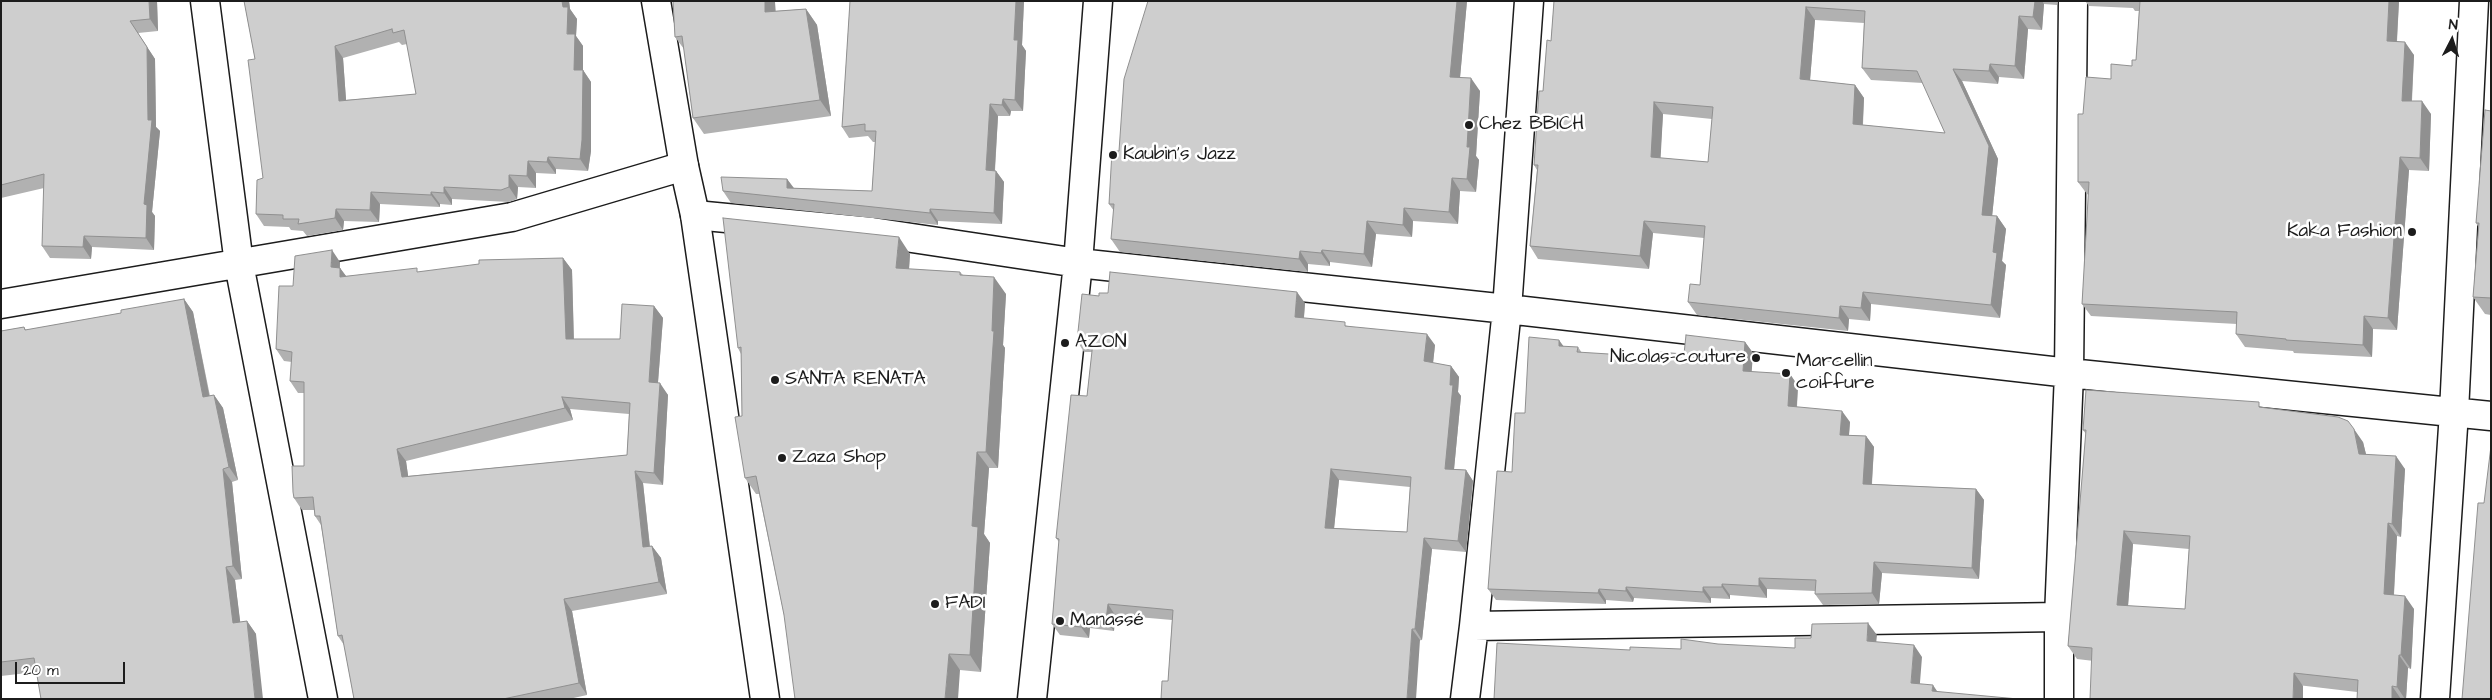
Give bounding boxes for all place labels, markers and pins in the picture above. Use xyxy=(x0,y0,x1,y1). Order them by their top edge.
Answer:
place label: Chez BBICH xyxy=(1479,114,1584,136)
marker: Chez BBICH xyxy=(1463,119,1475,131)
place label: Kaubin's Jazz xyxy=(1123,144,1236,166)
marker: Kaubin's Jazz xyxy=(1107,149,1119,161)
place label: Kaka Fashion xyxy=(2287,221,2402,243)
marker: Kaka Fashion xyxy=(2406,226,2418,238)
place label: AZON xyxy=(1075,332,1127,354)
marker: AZON xyxy=(1059,337,1071,349)
place label: Nicolas-couture xyxy=(1610,347,1746,369)
place label: Marcellin coiffure xyxy=(1796,351,1875,395)
marker: Nicolas-couture xyxy=(1750,352,1762,364)
marker: Marcellin coiffure xyxy=(1780,367,1792,379)
place label: SANTA RENATA xyxy=(785,369,926,391)
marker: SANTA RENATA xyxy=(769,374,781,386)
place label: Zaza Shop xyxy=(792,447,886,469)
marker: Zaza Shop xyxy=(776,452,788,464)
place label: FADI xyxy=(945,593,986,615)
marker: FADI xyxy=(929,598,941,610)
place label: Manassé xyxy=(1070,610,1144,632)
marker: Manassé xyxy=(1054,615,1066,627)

